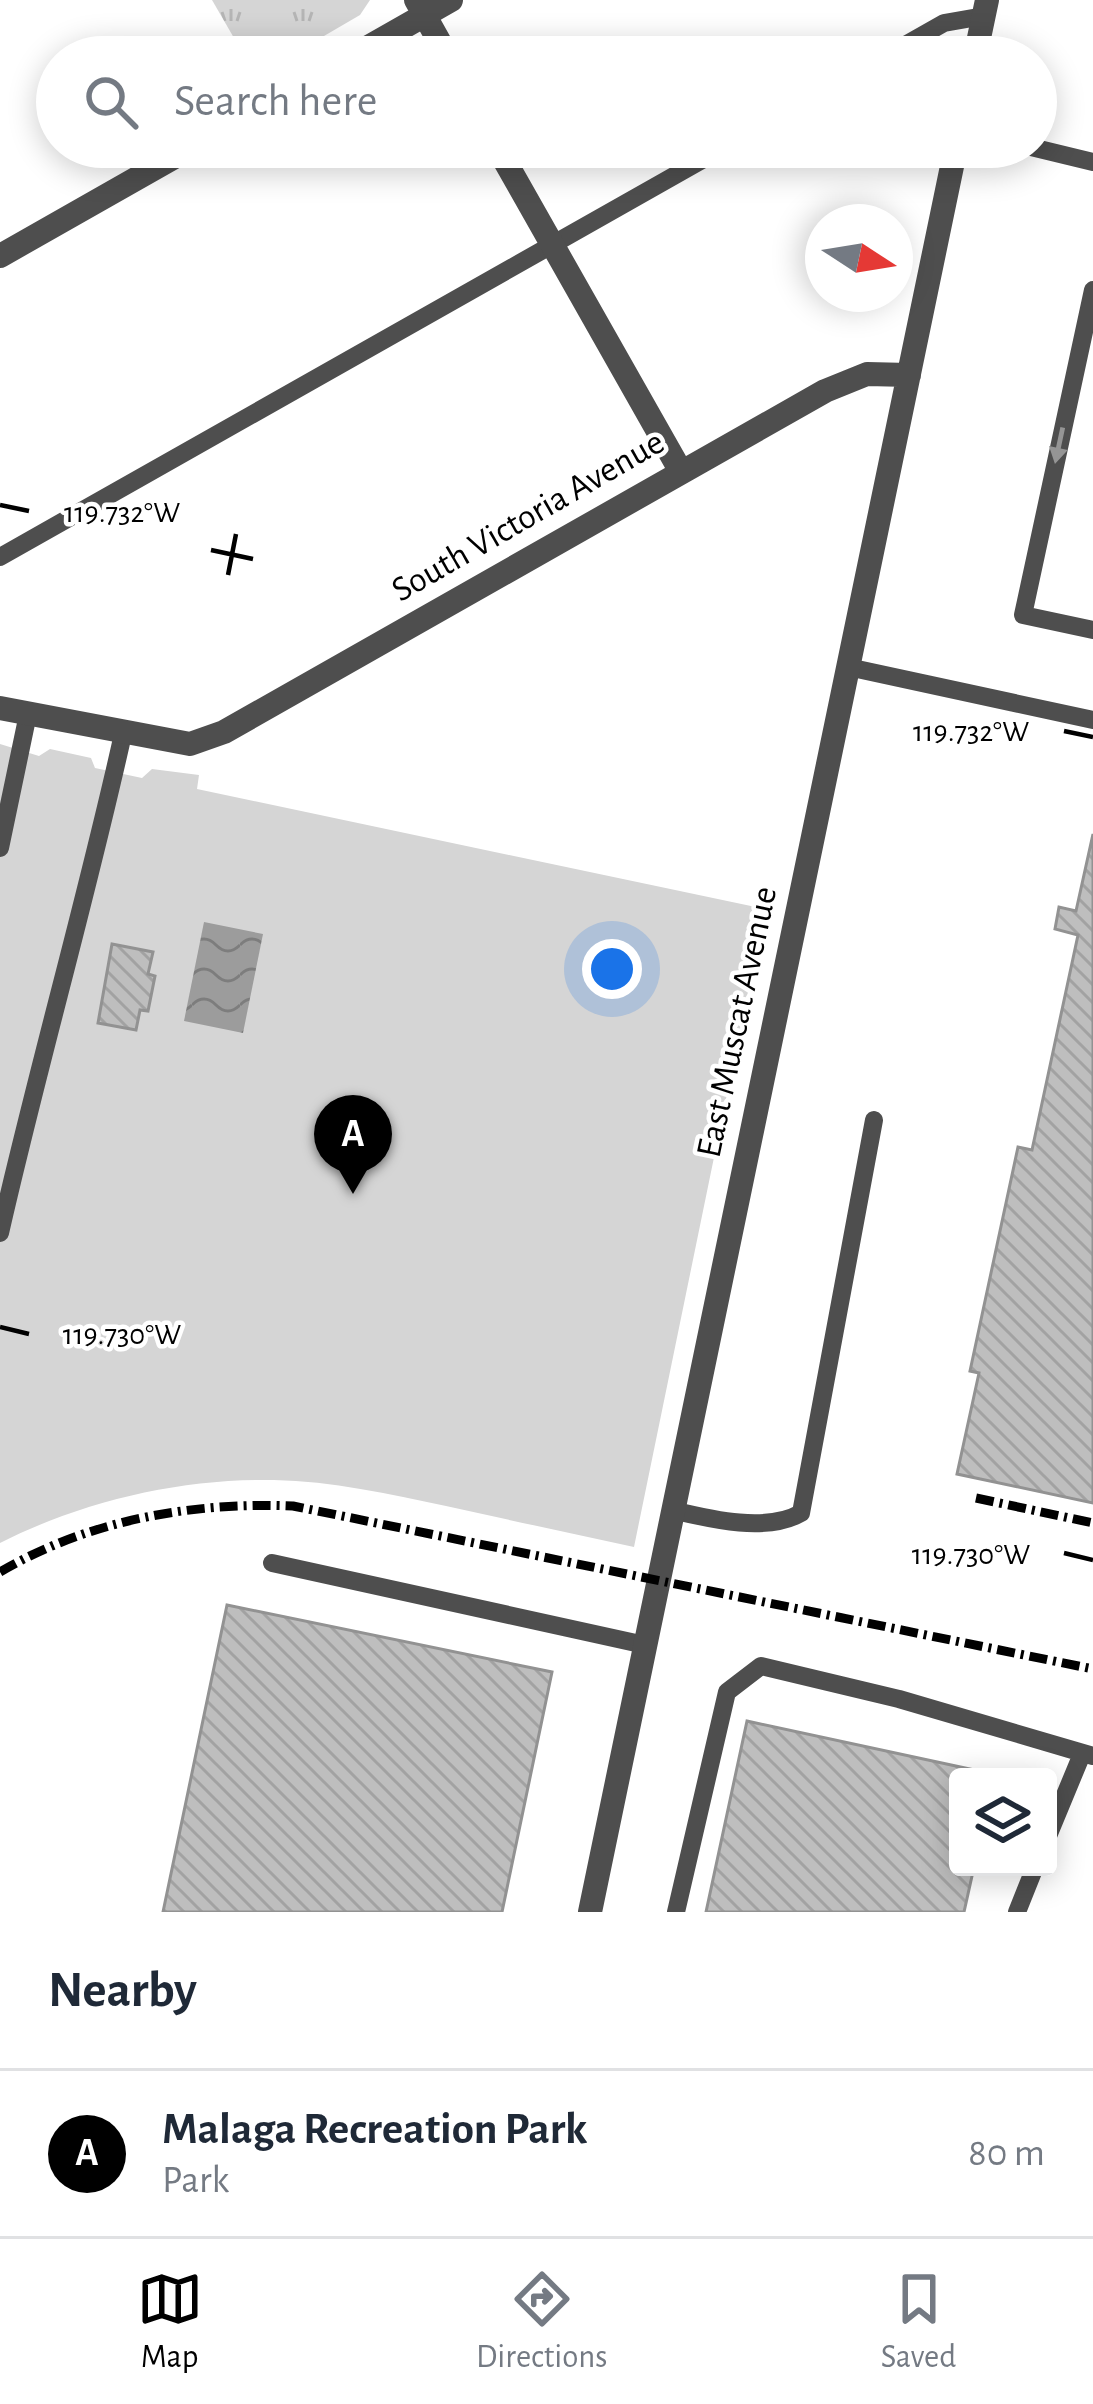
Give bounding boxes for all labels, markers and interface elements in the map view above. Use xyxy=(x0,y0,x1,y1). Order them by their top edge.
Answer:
search box xyxy=(36,36,1057,168)
icon: search xyxy=(78,69,144,135)
text: Search here xyxy=(174,79,377,124)
north arrow xyxy=(805,204,913,312)
street label: South Victoria Avenue xyxy=(386,424,670,608)
one-way arrow xyxy=(1049,427,1068,465)
text: 119.732°W xyxy=(64,498,180,528)
text: 119.732°W xyxy=(913,717,1029,747)
street label: East Muscat Avenue xyxy=(691,883,783,1161)
your location xyxy=(582,939,642,999)
pin: A xyxy=(314,1095,392,1194)
text: 119.730°W xyxy=(63,1320,181,1350)
text: 119.730°W xyxy=(912,1540,1030,1570)
map controls xyxy=(949,1768,1057,1876)
button: layers xyxy=(949,1768,1057,1876)
text: Nearby xyxy=(48,1965,197,2016)
text: Malaga Recreation Park xyxy=(162,2107,587,2152)
text: A xyxy=(75,2134,99,2173)
text: 80 m xyxy=(968,2134,1045,2173)
text: Park xyxy=(162,2161,229,2200)
tab: Map xyxy=(137,2266,203,2378)
tab: Directions xyxy=(476,2266,607,2378)
tab: Saved xyxy=(881,2266,956,2378)

